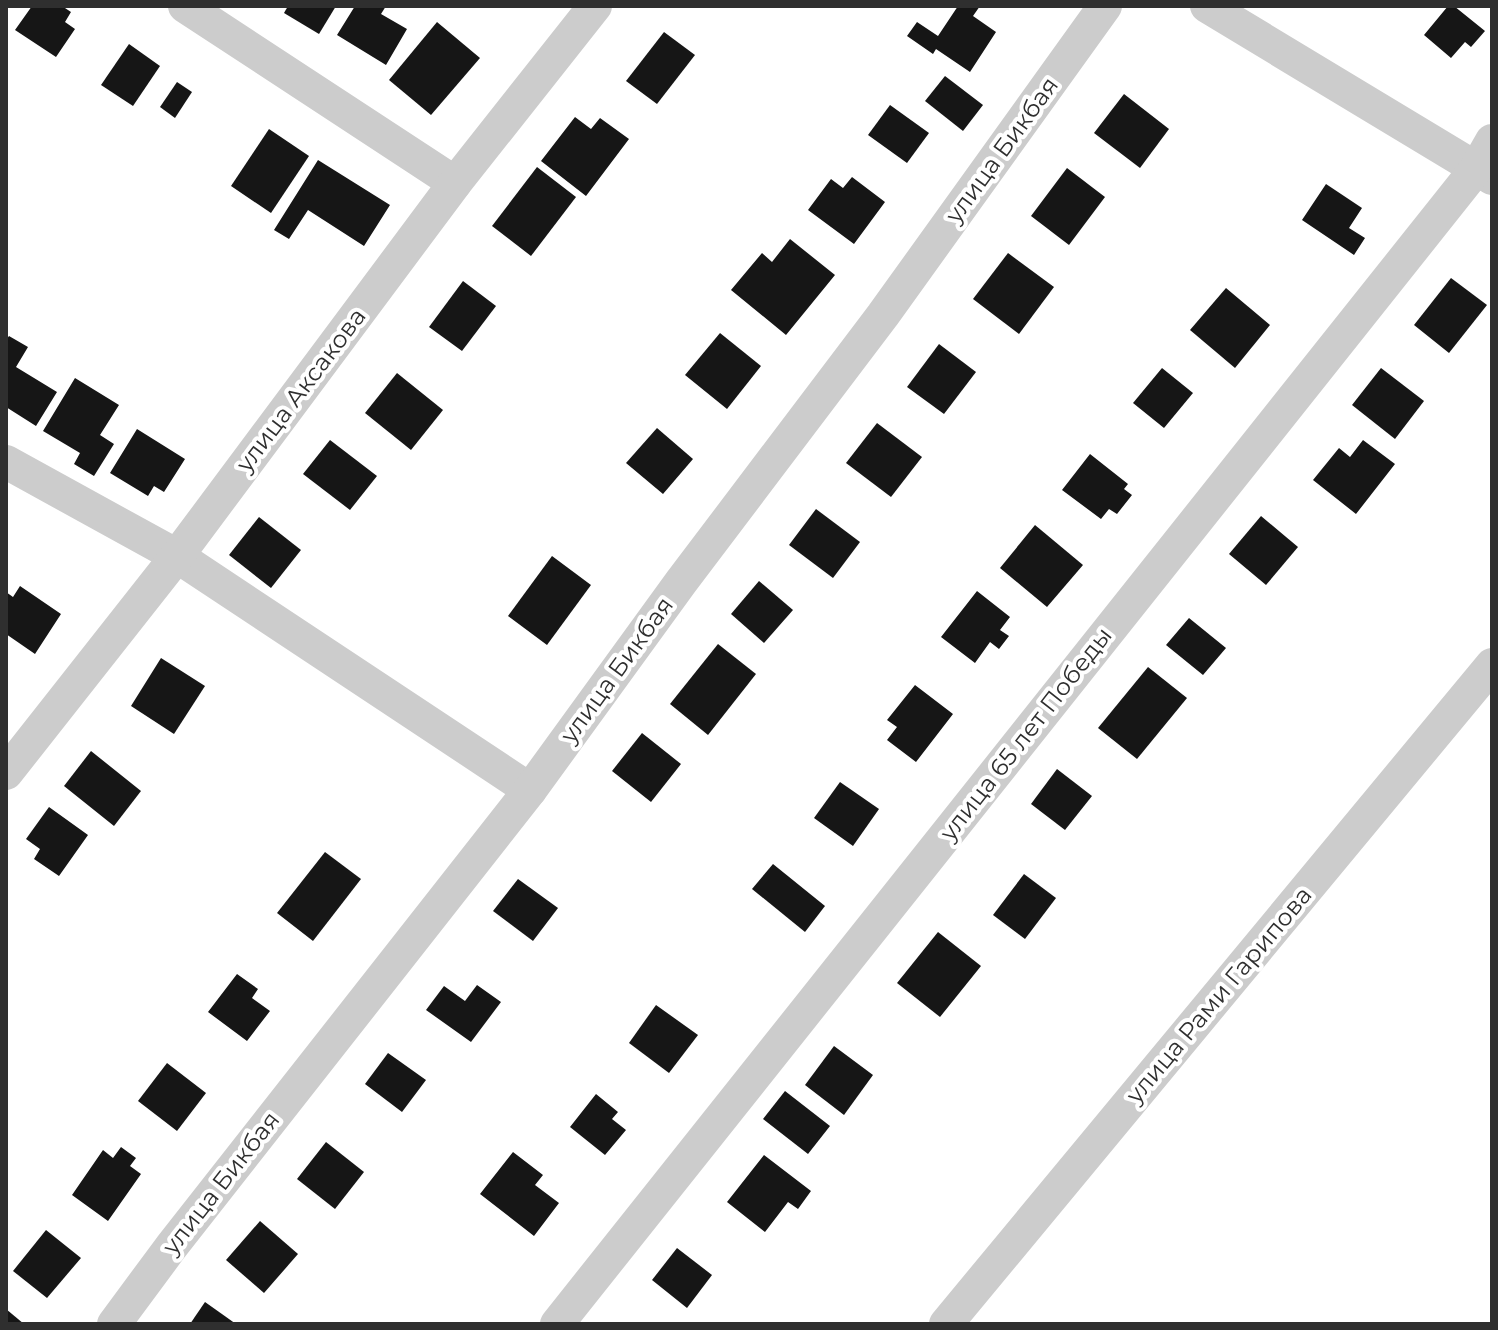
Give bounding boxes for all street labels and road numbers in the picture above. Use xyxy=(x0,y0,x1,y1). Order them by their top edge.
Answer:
street label: улица Бикбая xyxy=(938,71,1064,229)
street label: улица Аксакова xyxy=(229,302,372,478)
street label: улица Бикбая xyxy=(553,591,679,749)
street label: улица 65 лет Победы xyxy=(933,621,1118,847)
street label: улица Рами Гарипова xyxy=(1119,881,1318,1110)
street label: улица Бикбая xyxy=(155,1106,285,1261)

